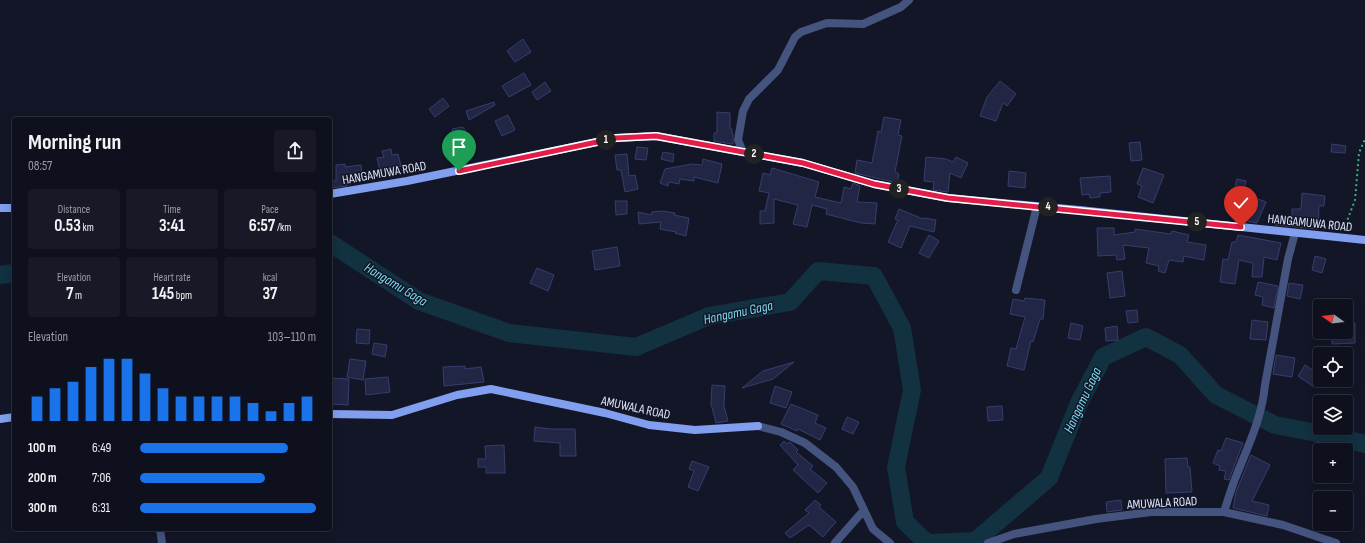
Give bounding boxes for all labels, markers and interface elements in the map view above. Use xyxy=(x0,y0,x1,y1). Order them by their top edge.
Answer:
text: Morning run xyxy=(28,129,121,156)
button: share xyxy=(274,130,316,172)
pin xyxy=(442,130,476,171)
pin: 1 xyxy=(596,130,616,150)
text: 1 xyxy=(604,133,608,146)
icon: arrive xyxy=(448,136,470,158)
pin: 2 xyxy=(744,144,764,164)
text: 2 xyxy=(752,147,756,160)
text: 08:57 xyxy=(28,158,52,174)
street label: HANGAMUWA ROAD xyxy=(341,158,427,188)
pin: 3 xyxy=(889,179,909,199)
text: 3 xyxy=(897,182,901,195)
pin xyxy=(1224,186,1258,227)
icon: check xyxy=(1230,192,1252,214)
pin: 4 xyxy=(1038,197,1058,217)
text: 4 xyxy=(1045,200,1051,213)
text: Distance xyxy=(58,203,90,216)
text: Time xyxy=(163,203,181,216)
text: Pace xyxy=(261,203,279,216)
street label: HANGAMUWA ROAD xyxy=(1267,211,1353,235)
pin: 5 xyxy=(1187,212,1207,232)
text: 5 xyxy=(1195,215,1199,228)
text: 0.53 xyxy=(54,216,81,236)
text: 3:41 xyxy=(159,216,185,236)
text: 6:57 xyxy=(249,216,275,236)
text: km xyxy=(81,221,94,234)
text: /km xyxy=(275,221,291,234)
water label: Hangamu Gaga xyxy=(361,259,431,310)
text: Elevation xyxy=(57,271,91,284)
text: Heart rate xyxy=(153,271,191,284)
text: kcal xyxy=(263,271,277,284)
text: 7 xyxy=(66,284,73,304)
text: 145 xyxy=(152,284,174,304)
text: 37 xyxy=(262,284,278,304)
text: m xyxy=(73,289,82,302)
text: bpm xyxy=(174,289,192,302)
water label: Hangamu Gaga xyxy=(702,297,775,328)
north arrow xyxy=(1313,299,1353,339)
map controls xyxy=(1313,299,1353,531)
text: Elevation xyxy=(28,329,68,345)
text: 103–110 m xyxy=(268,329,316,345)
button: locate xyxy=(1313,347,1353,387)
water label: Hangamu Gaga xyxy=(1060,364,1105,436)
street label: AMUWALA ROAD xyxy=(599,393,672,423)
button: layers xyxy=(1313,395,1353,435)
text: 100 m xyxy=(28,440,56,456)
text: 6:49 xyxy=(92,440,111,456)
button: + xyxy=(1313,443,1353,483)
text: 200 m xyxy=(28,470,57,486)
text: 7:06 xyxy=(92,470,111,486)
button: − xyxy=(1313,491,1353,531)
street label: AMUWALA ROAD xyxy=(1126,493,1198,513)
text: 300 m xyxy=(28,500,57,516)
text: 6:31 xyxy=(92,500,110,516)

